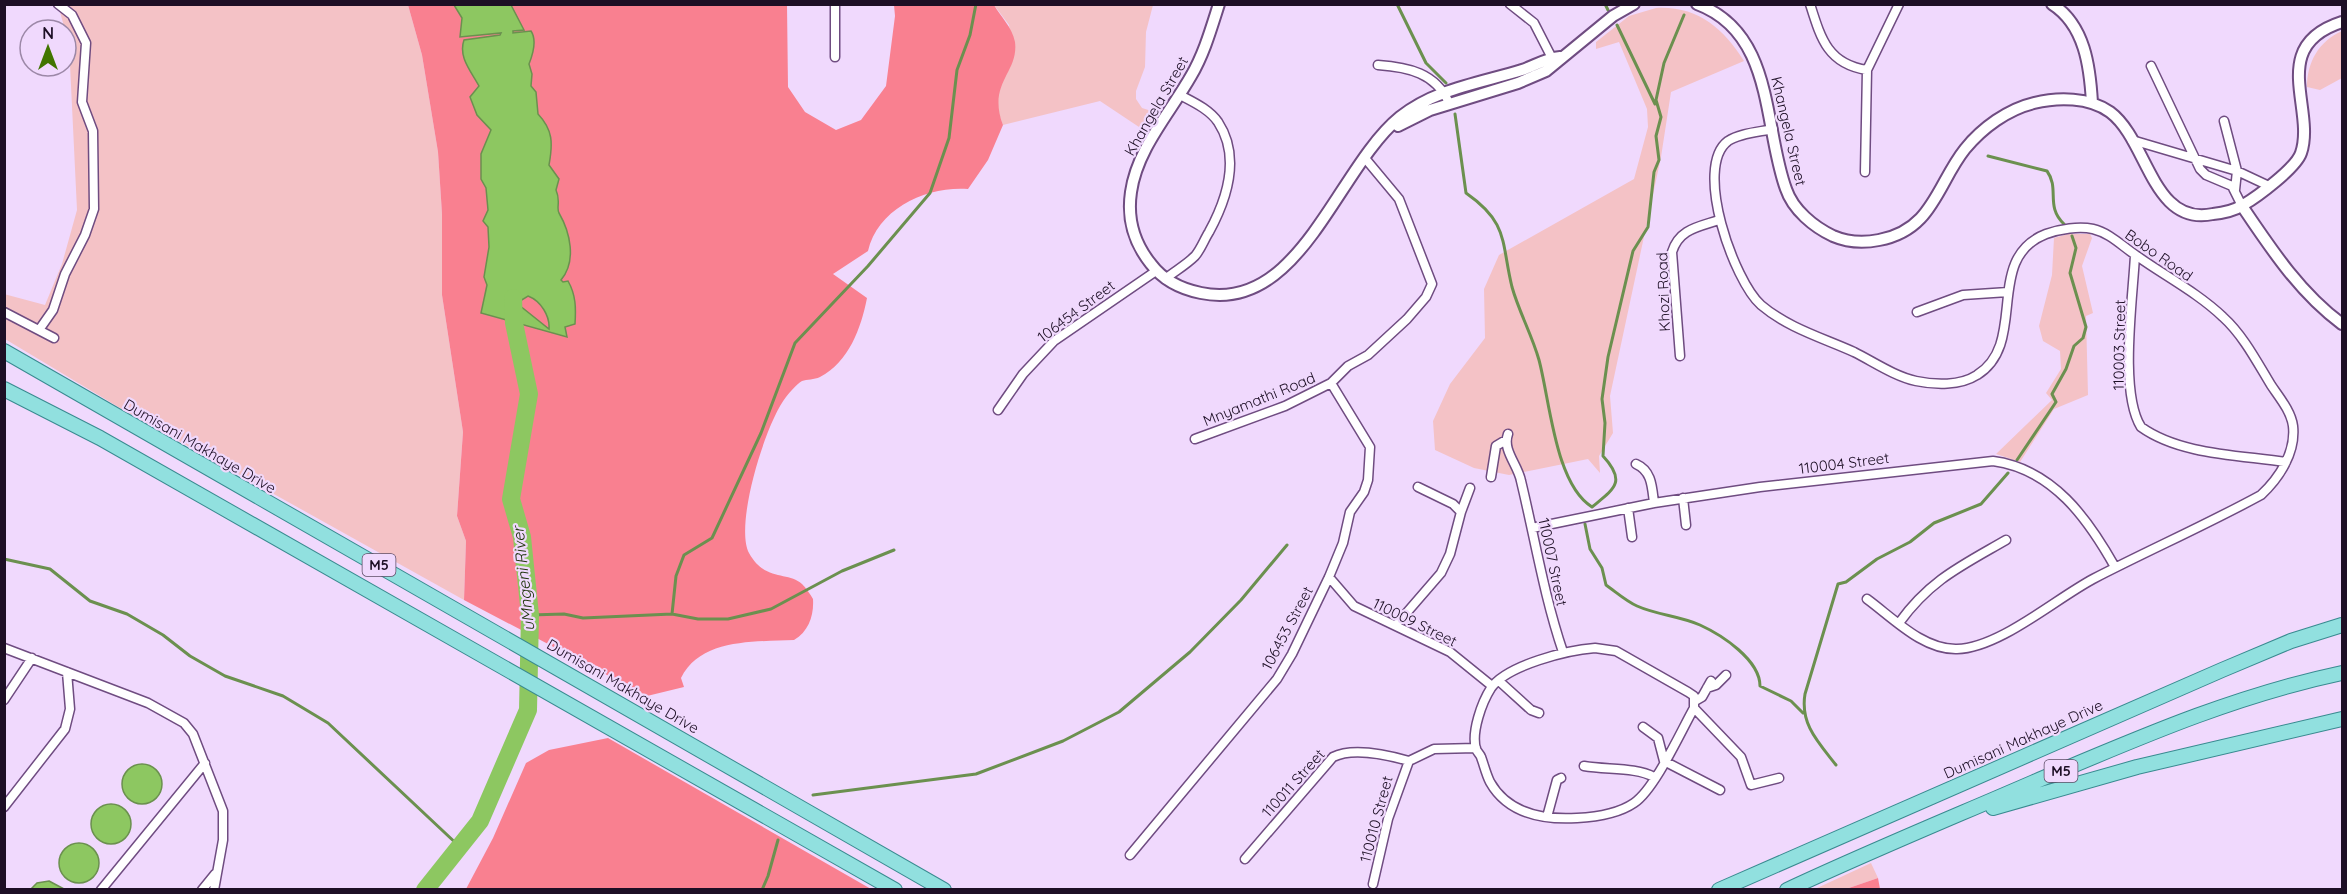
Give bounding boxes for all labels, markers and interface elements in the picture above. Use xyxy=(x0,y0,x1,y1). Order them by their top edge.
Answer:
north arrow xyxy=(18,18,78,78)
text: N xyxy=(42,23,54,43)
street label: Khangela Street xyxy=(1120,53,1192,159)
street label: Khangela Street xyxy=(1767,75,1811,187)
street label: Bobo Road xyxy=(2121,225,2197,285)
street label: Khozi Road xyxy=(1652,252,1674,332)
street label: 106454 Street xyxy=(1034,276,1118,346)
street label: 110003 Street xyxy=(2109,299,2129,391)
street label: Mnyamathi Road xyxy=(1200,368,1318,430)
street label: Dumisani Makhaye Drive xyxy=(121,395,279,497)
street label: 110004 Street xyxy=(1798,448,1890,478)
street label: 110007 Street xyxy=(1534,516,1572,608)
water label: uMngeni River xyxy=(507,524,538,632)
road number: M5 xyxy=(362,554,395,576)
street label: 106453 Street xyxy=(1257,583,1317,673)
street label: 110009 Street xyxy=(1370,593,1460,651)
street label: Dumisani Makhaye Drive xyxy=(544,635,702,737)
street label: Dumisani Makhaye Drive xyxy=(1940,695,2106,783)
street label: 110011 Street xyxy=(1257,745,1329,821)
road number: M5 xyxy=(2044,760,2078,782)
street label: 110010 Street xyxy=(1355,774,1397,864)

